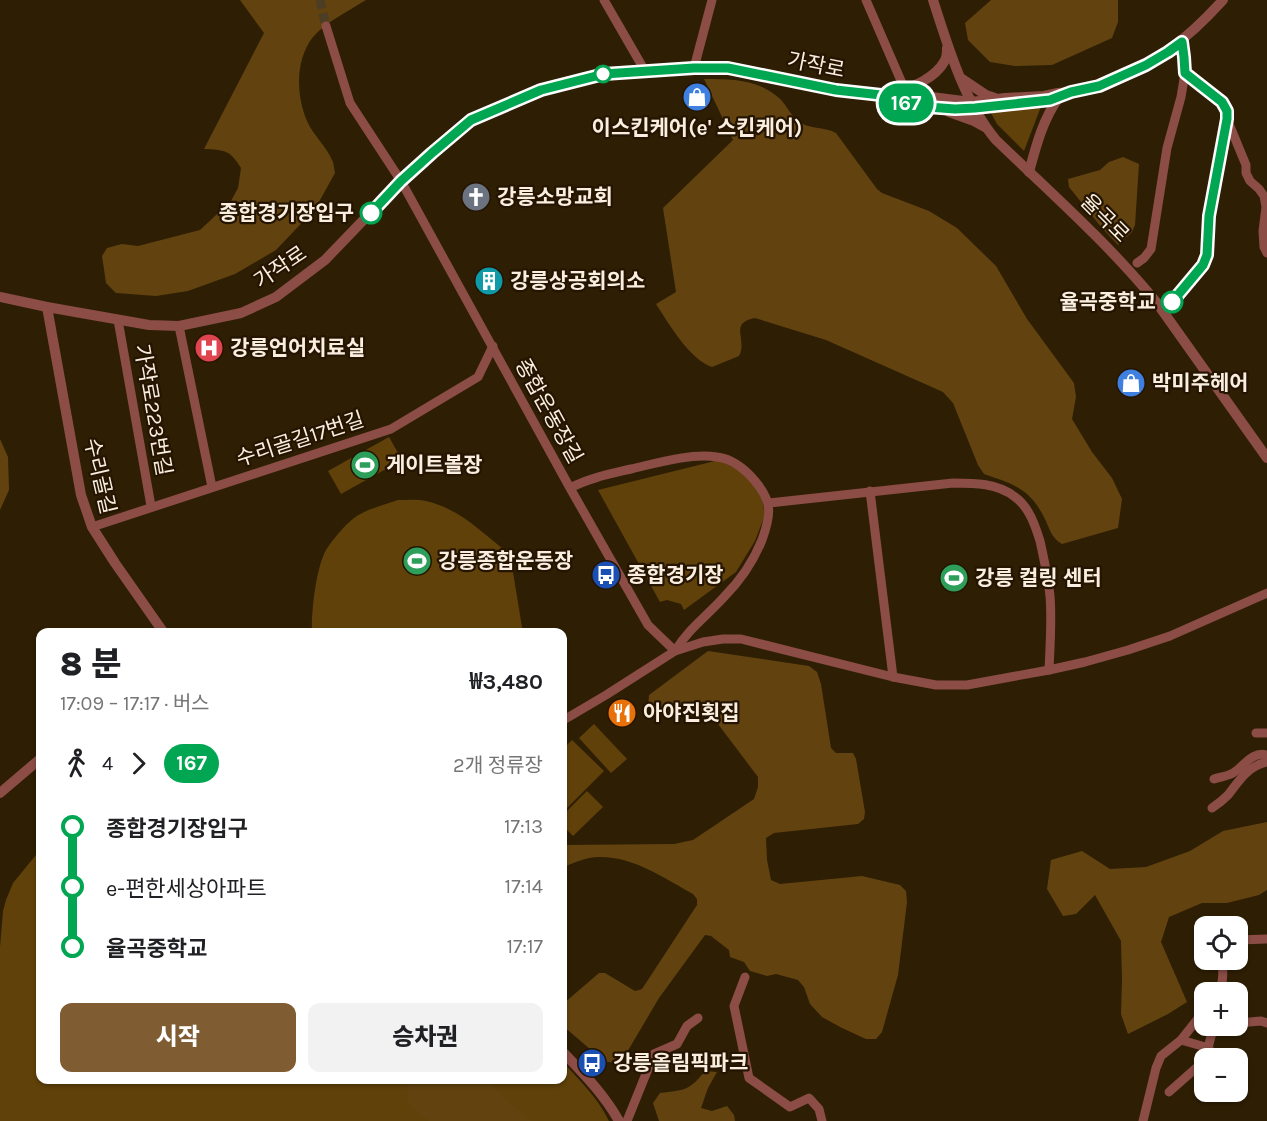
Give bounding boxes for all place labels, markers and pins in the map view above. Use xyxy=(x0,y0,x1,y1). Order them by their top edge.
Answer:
unlabelled marker xyxy=(594,65,612,83)
shop icon: 이스킨케어(e' 스킨케어) xyxy=(681,81,713,113)
place label: 이스킨케어(e' 스킨케어) xyxy=(592,116,802,140)
church icon: 강릉소망교회 xyxy=(460,181,492,213)
place label: 강릉소망교회 xyxy=(497,185,613,209)
place label: 종합경기장입구 xyxy=(219,201,354,225)
marker: 종합경기장입구 xyxy=(360,202,382,224)
building icon: 강릉상공회의소 xyxy=(473,265,505,297)
place label: 강릉상공회의소 xyxy=(510,269,645,293)
place label: 율곡중학교 xyxy=(1059,290,1156,314)
marker: 율곡중학교 xyxy=(1161,291,1183,313)
hospital icon: 강릉언어치료실 xyxy=(193,332,225,364)
place label: 강릉언어치료실 xyxy=(230,336,365,360)
shop icon: 박미주헤어 xyxy=(1115,367,1147,399)
place label: 박미주헤어 xyxy=(1152,371,1249,395)
sports icon: 게이트볼장 xyxy=(349,449,381,481)
place label: 게이트볼장 xyxy=(386,453,483,477)
sports icon: 강릉종합운동장 xyxy=(401,545,433,577)
place label: 강릉종합운동장 xyxy=(438,549,573,573)
bus stop icon: 종합경기장 xyxy=(590,559,622,591)
sports icon: 강릉 컬링 센터 xyxy=(938,562,970,594)
place label: 종합경기장 xyxy=(627,563,724,587)
place label: 강릉 컬링 센터 xyxy=(975,566,1102,590)
restaurant icon: 아야진횟집 xyxy=(606,697,638,729)
place label: 아야진횟집 xyxy=(643,701,740,725)
bus stop icon: 강릉올림픽파크 xyxy=(576,1047,608,1079)
place label: 강릉올림픽파크 xyxy=(613,1051,748,1075)

